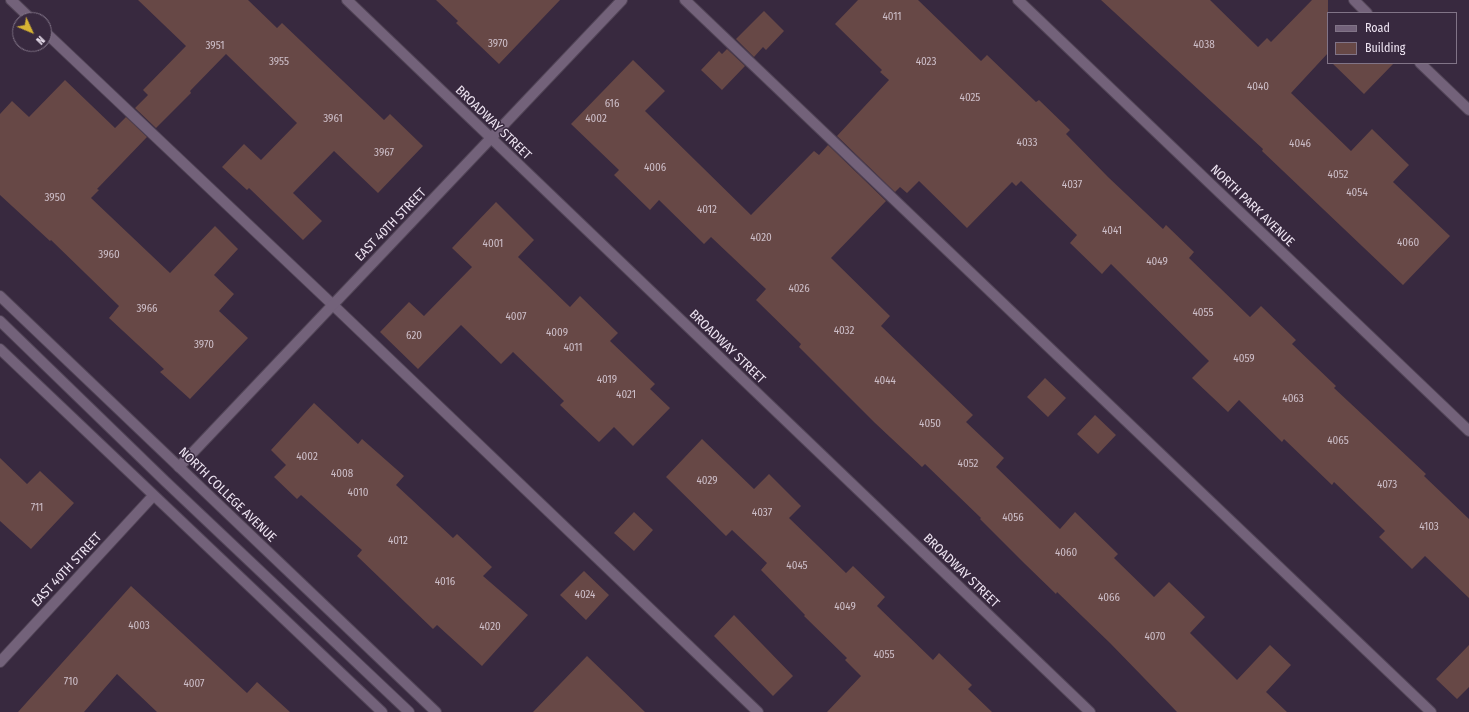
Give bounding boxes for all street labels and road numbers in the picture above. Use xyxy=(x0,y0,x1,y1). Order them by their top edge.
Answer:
street label: BROADWAY STREET xyxy=(452,83,534,163)
street label: NORTH PARK AVENUE xyxy=(1207,162,1297,250)
street label: EAST 40TH STREET xyxy=(352,185,430,265)
street label: BROADWAY STREET xyxy=(686,307,768,387)
street label: NORTH COLLEGE AVENUE xyxy=(175,444,279,546)
street label: EAST 40TH STREET xyxy=(29,530,105,610)
street label: BROADWAY STREET xyxy=(920,531,1002,611)

